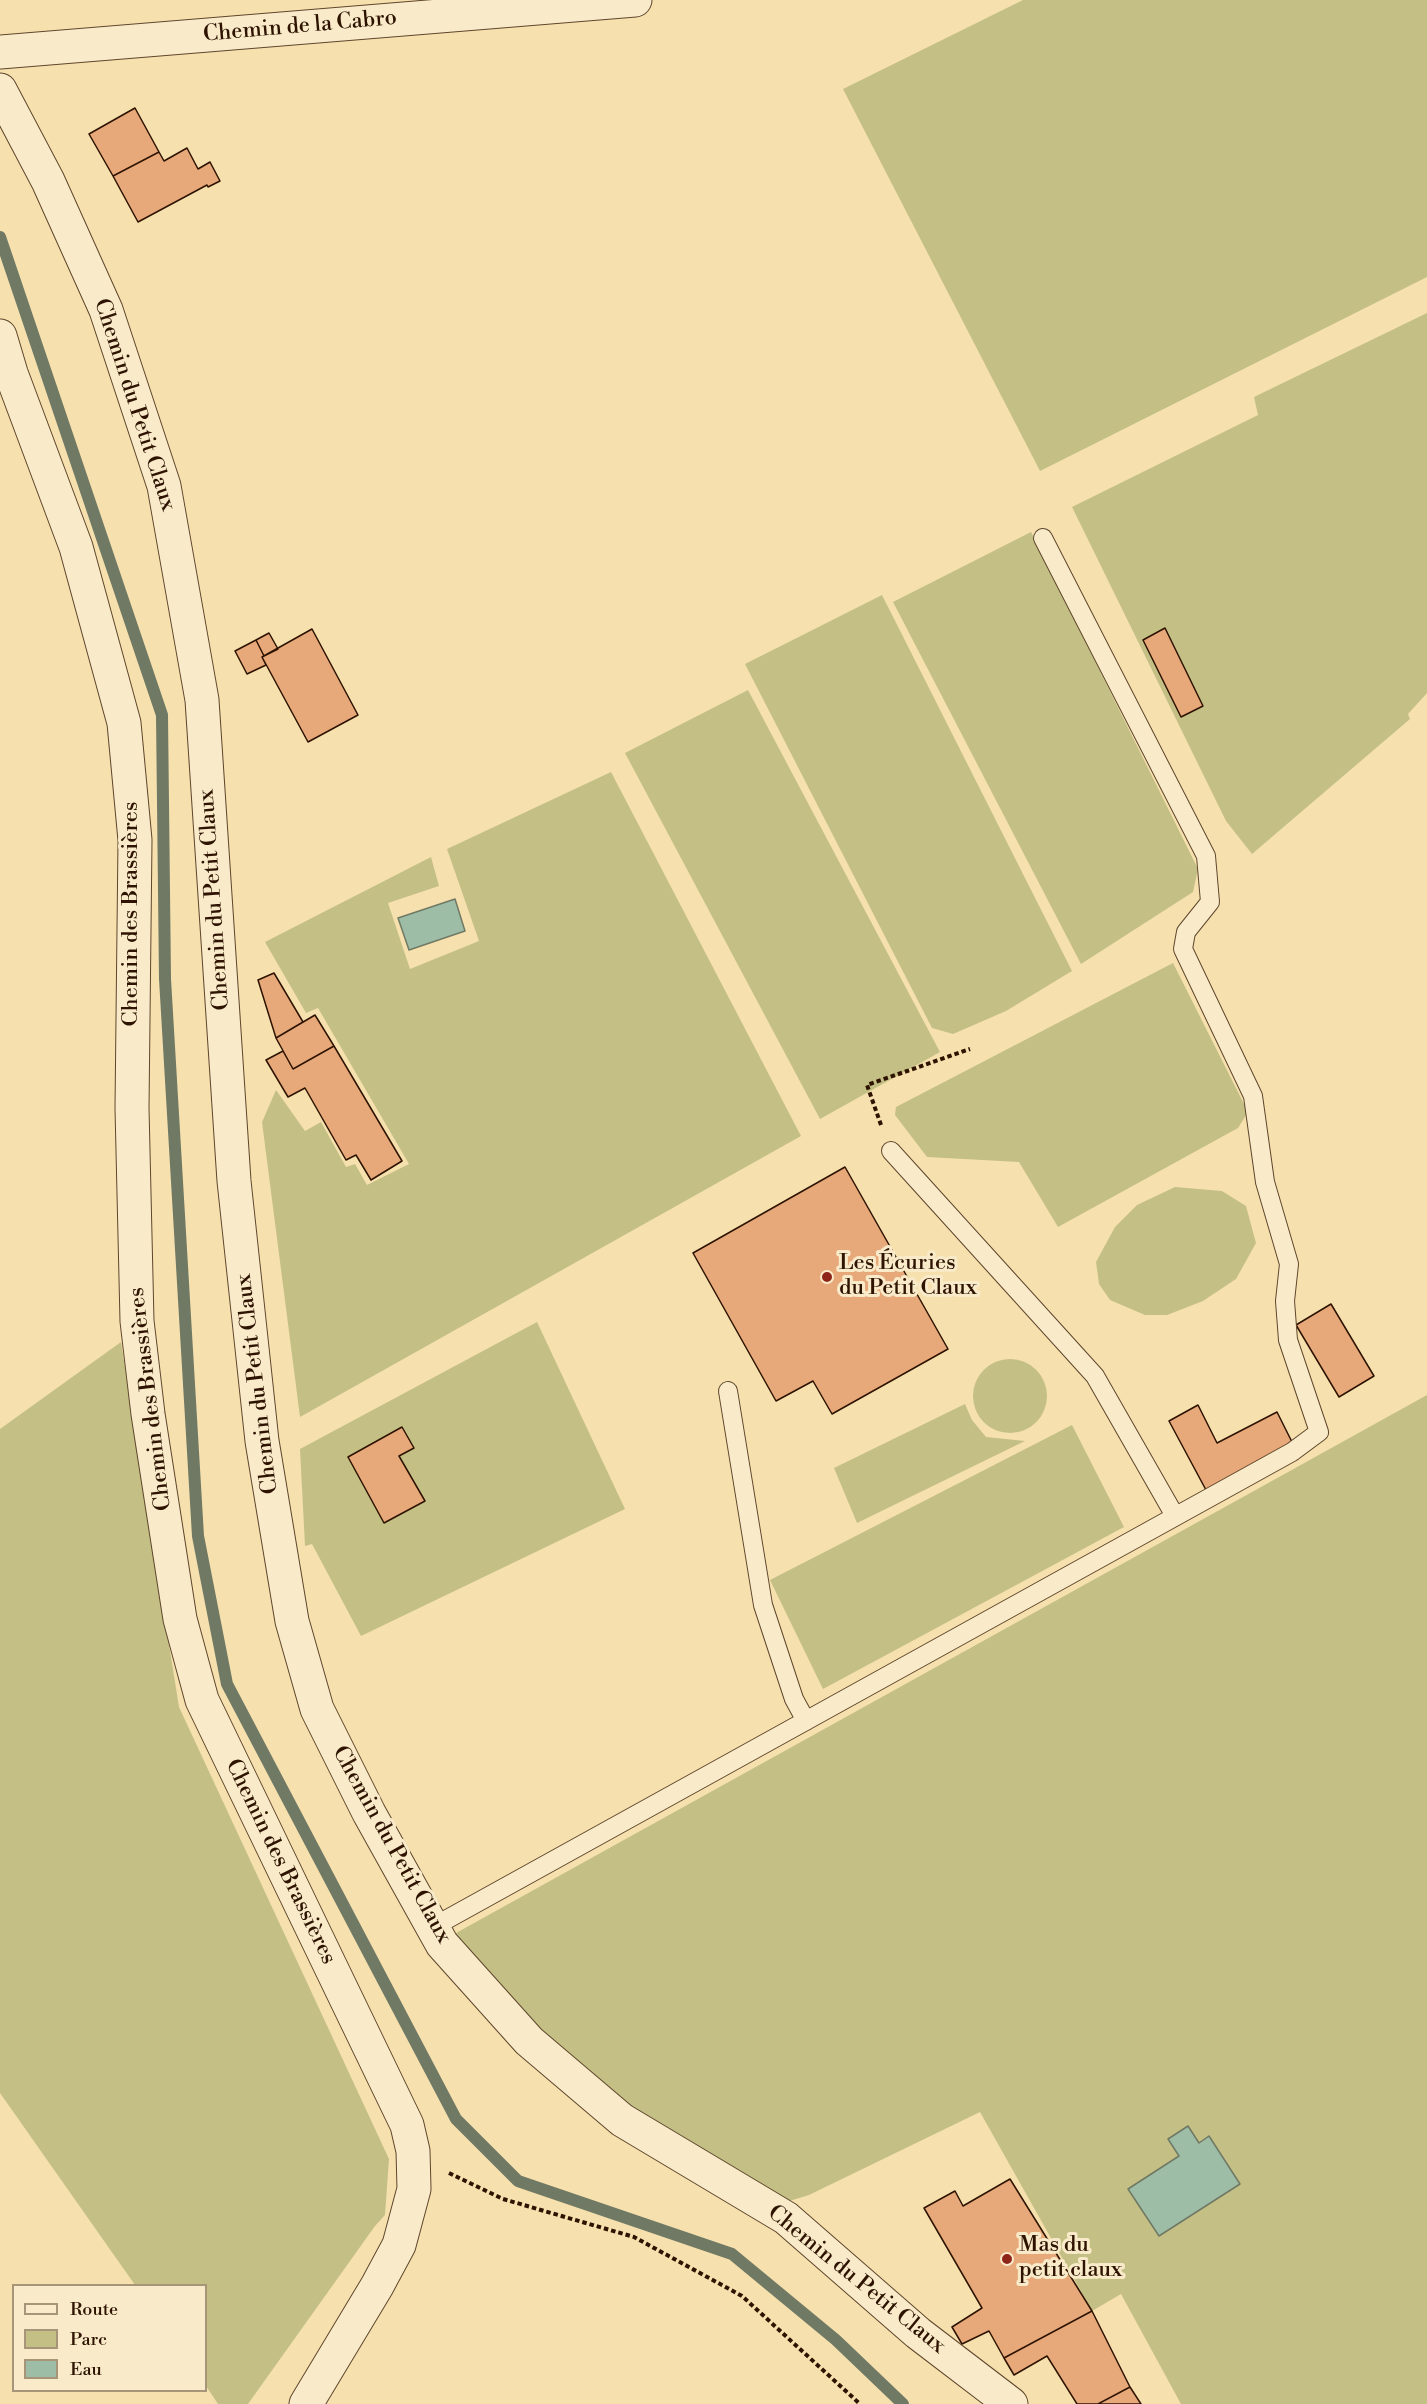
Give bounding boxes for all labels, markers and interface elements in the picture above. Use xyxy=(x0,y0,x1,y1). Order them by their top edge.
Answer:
street label: Chemin de la Cabro xyxy=(202,5,398,49)
street label: Chemin du Petit Claux xyxy=(87,296,181,514)
street label: Chemin du Petit Claux xyxy=(194,789,236,1011)
street label: Chemin des Brassières xyxy=(119,801,145,1027)
place label: Les Écuries du Petit Claux xyxy=(839,1251,977,1302)
marker: Les Écuries du Petit Claux xyxy=(820,1270,834,1284)
street label: Chemin du Petit Claux xyxy=(231,1273,285,1495)
street label: Chemin des Brassières xyxy=(124,1286,178,1512)
street label: Chemin du Petit Claux xyxy=(326,1742,456,1948)
street label: Chemin des Brassières xyxy=(219,1755,341,1969)
street label: Chemin du Petit Claux xyxy=(762,2200,950,2360)
place label: Mas du petit claux xyxy=(1019,2233,1122,2284)
marker: Mas du petit claux xyxy=(1000,2252,1014,2266)
legend xyxy=(12,2284,207,2392)
text: Route xyxy=(70,2298,118,2321)
text: Parc xyxy=(70,2328,107,2351)
text: Eau xyxy=(70,2358,102,2381)

